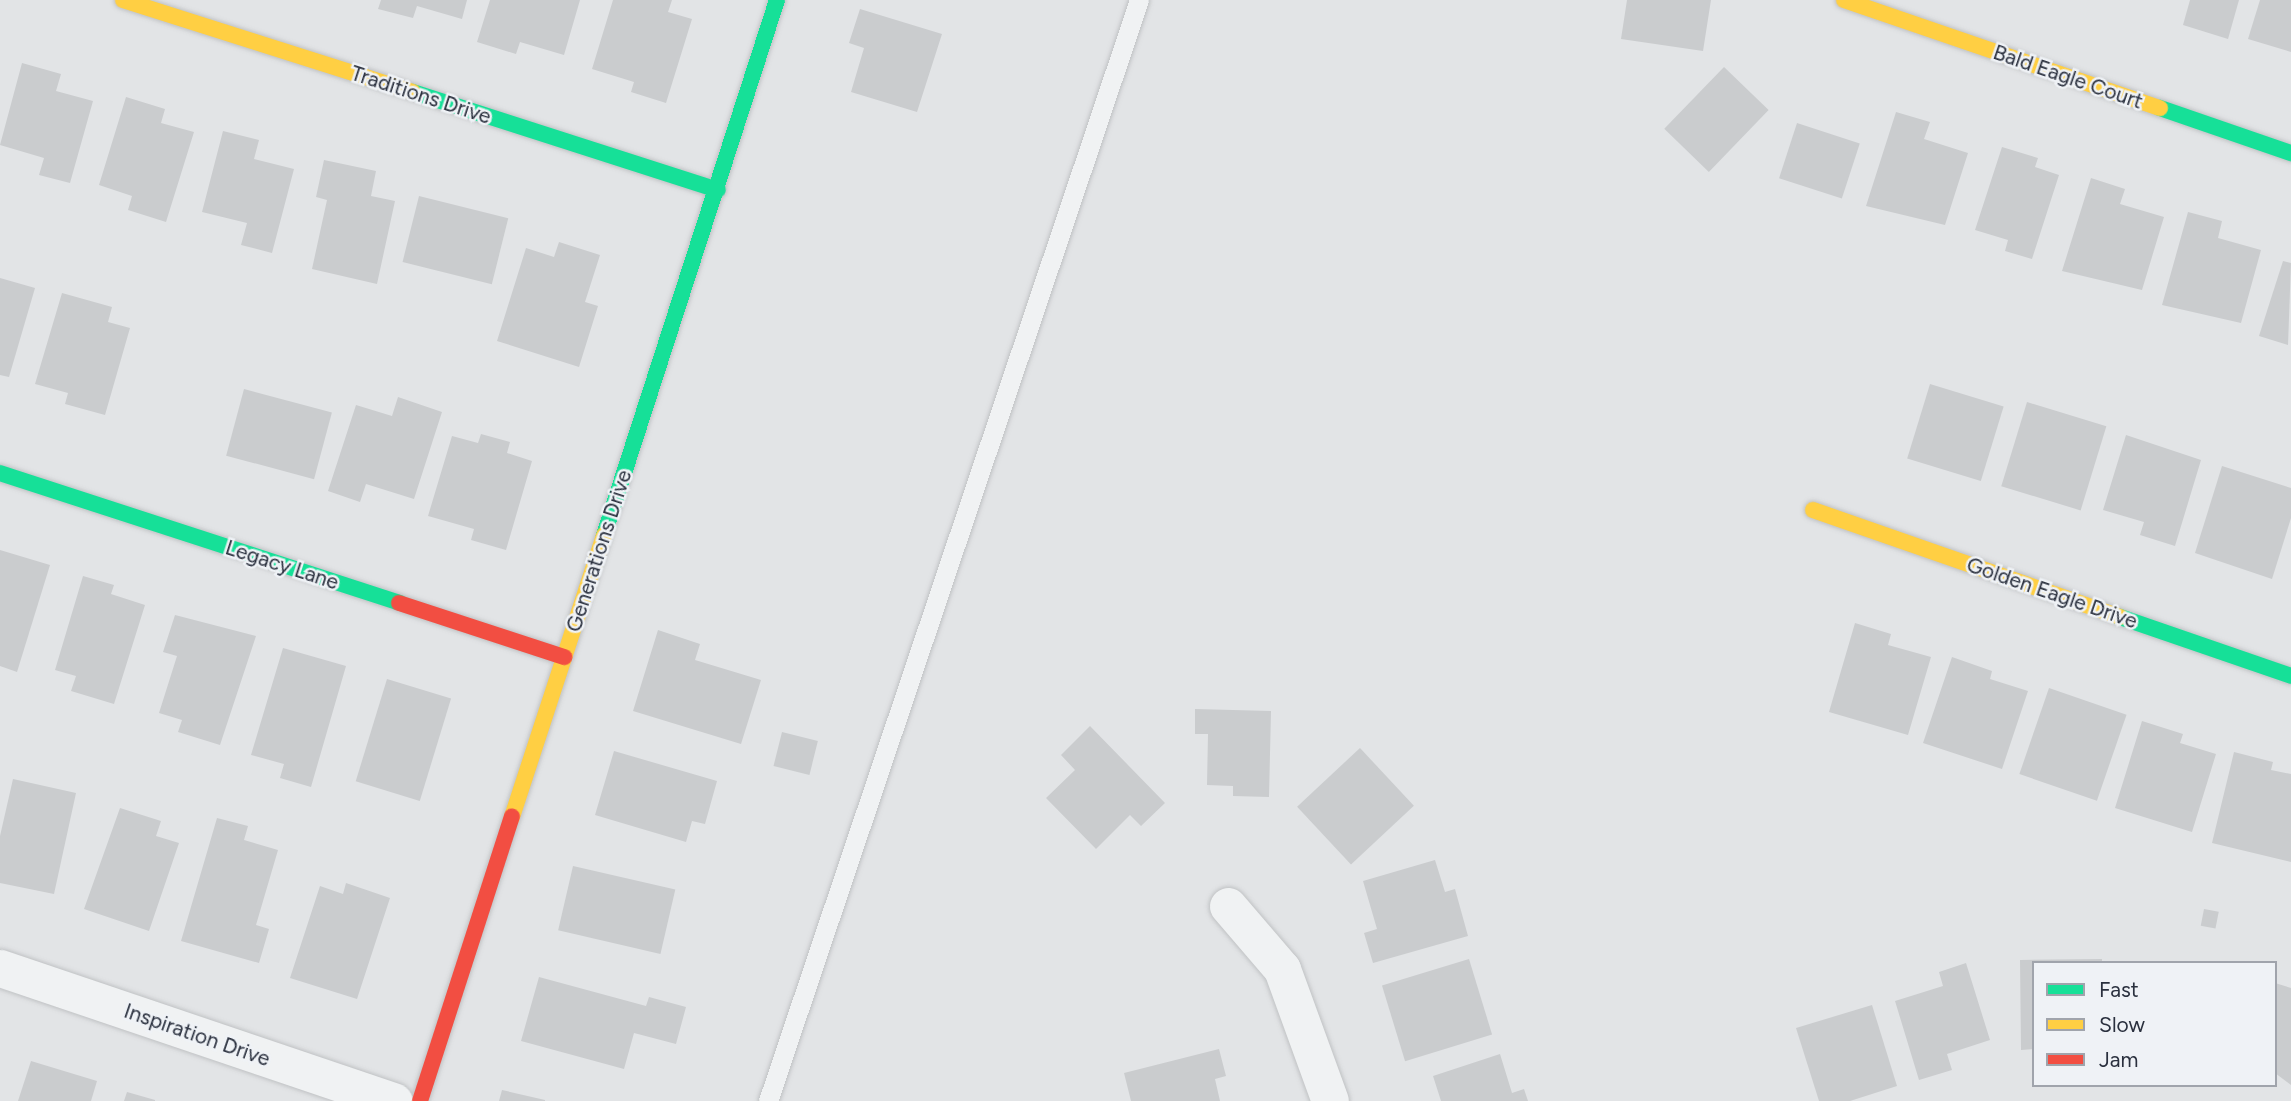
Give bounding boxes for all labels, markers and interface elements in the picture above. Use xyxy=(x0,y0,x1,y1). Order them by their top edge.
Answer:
street label: Bald Eagle Court xyxy=(1990,40,2146,114)
street label: Traditions Drive xyxy=(348,60,494,130)
street label: Generations Drive xyxy=(561,467,637,635)
street label: Legacy Lane xyxy=(222,535,342,595)
street label: Golden Eagle Drive xyxy=(1963,552,2141,634)
legend xyxy=(2032,961,2277,1087)
text: Fast xyxy=(2099,977,2139,1002)
street label: Inspiration Drive xyxy=(121,998,273,1072)
text: Slow xyxy=(2099,1012,2145,1037)
text: Jam xyxy=(2099,1047,2138,1072)

